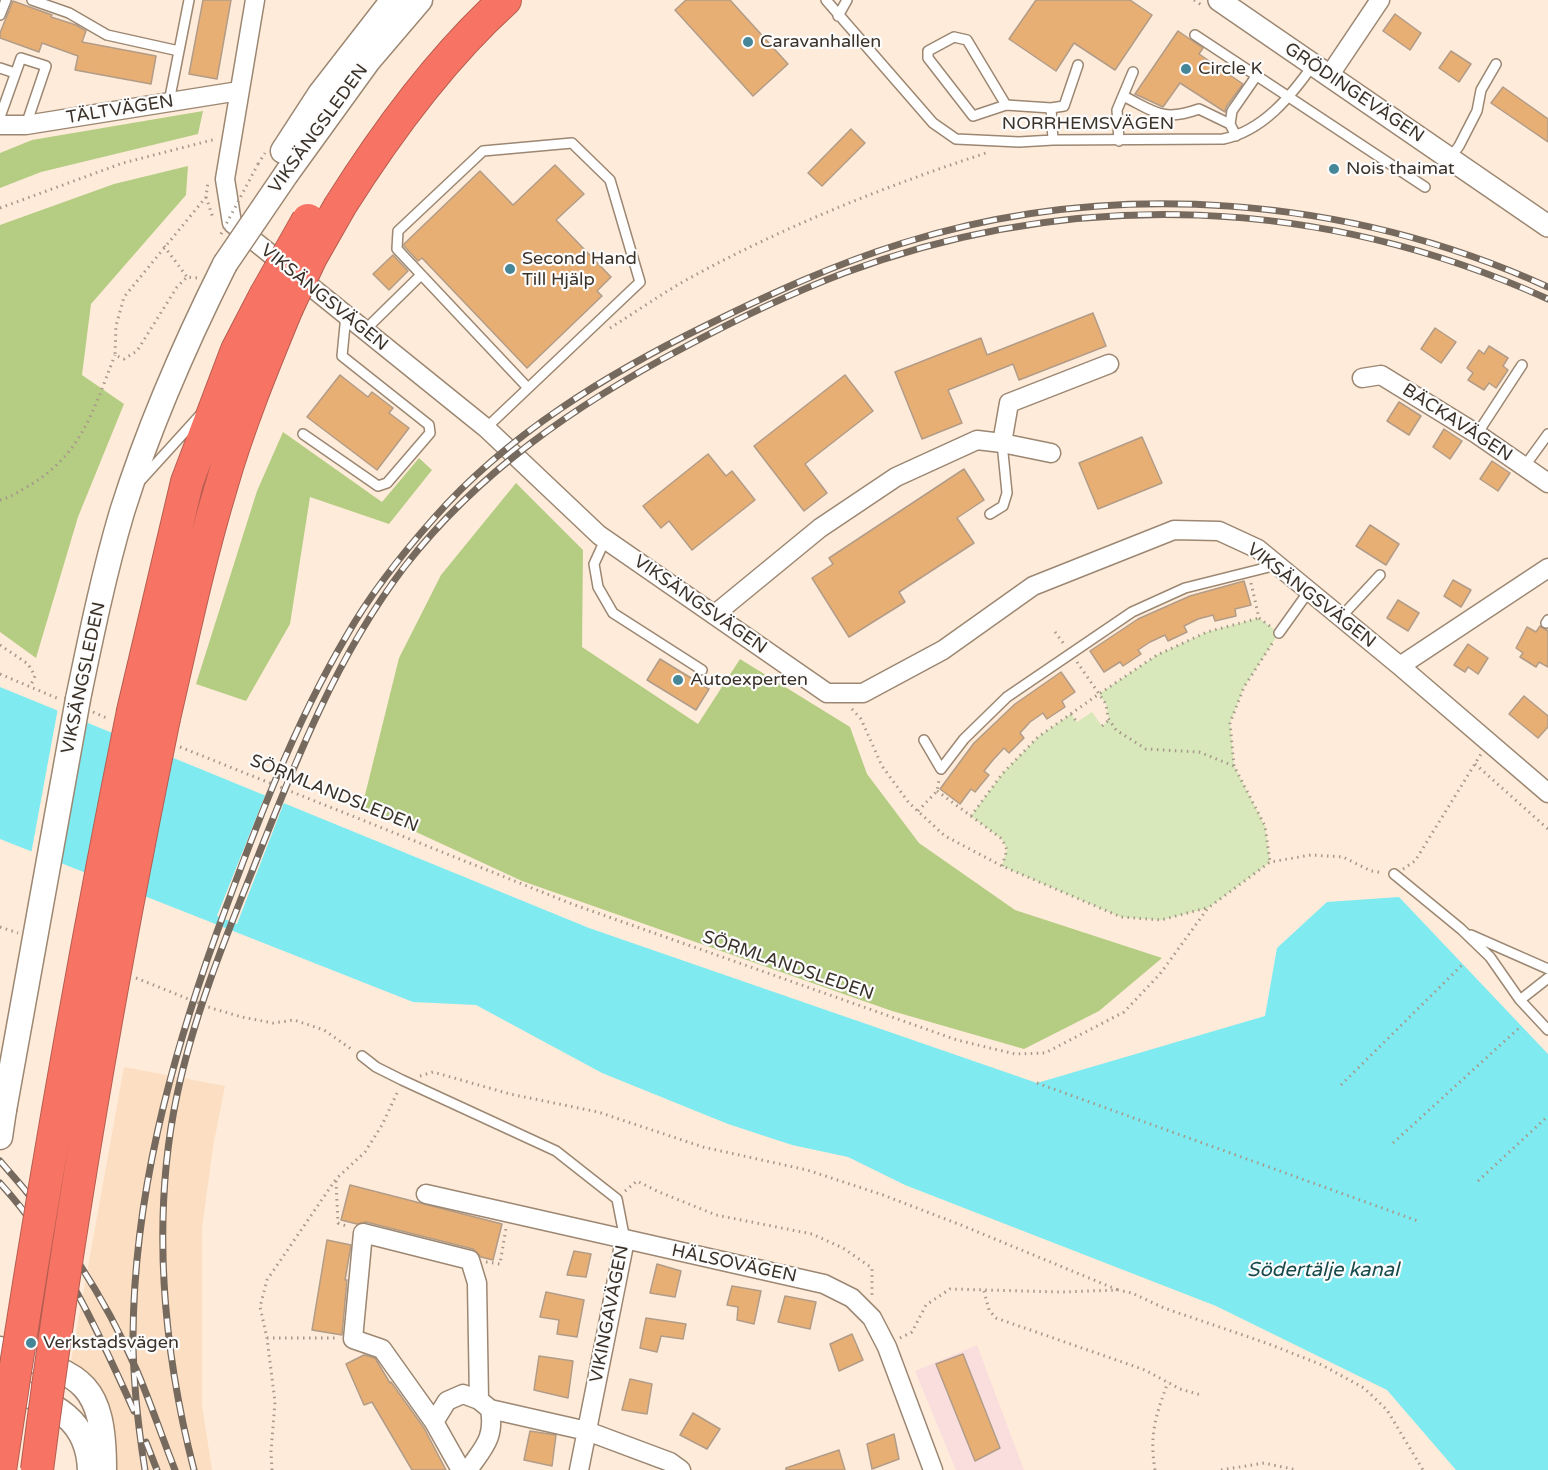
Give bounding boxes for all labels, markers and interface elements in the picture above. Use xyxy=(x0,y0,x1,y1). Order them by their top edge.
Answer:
place label: Caravanhallen xyxy=(760,31,881,53)
marker: Caravanhallen xyxy=(741,35,755,49)
street label: GRÖDINGEVÄGEN xyxy=(1280,38,1428,148)
place label: Circle K xyxy=(1198,58,1263,80)
street label: VIKSÄNGSLEDEN xyxy=(265,60,373,198)
marker: Circle K xyxy=(1179,62,1193,76)
street label: TÄLTVÄGEN xyxy=(65,91,175,129)
street label: NORRHEMSVÄGEN xyxy=(1002,113,1174,135)
place label: Nois thaimat xyxy=(1346,158,1455,180)
marker: Nois thaimat xyxy=(1327,162,1341,176)
street label: VIKSÄNGSVÄGEN xyxy=(256,240,392,356)
place label: Second Hand Till Hjälp xyxy=(522,248,637,290)
marker: Second Hand Till Hjälp xyxy=(503,262,517,276)
street label: BÄCKAVÄGEN xyxy=(1398,379,1516,467)
street label: VIKSÄNGSVÄGEN xyxy=(1242,539,1380,653)
street label: VIKSÄNGSVÄGEN xyxy=(629,551,771,659)
street label: VIKSÄNGSLEDEN xyxy=(57,600,111,756)
place label: Autoexperten xyxy=(690,669,808,691)
marker: Autoexperten xyxy=(671,673,685,687)
street label: SÖRMLANDSLEDEN xyxy=(247,750,421,838)
street label: SÖRMLANDSLEDEN xyxy=(700,927,876,1005)
street label: HÄLSOVÄGEN xyxy=(670,1240,798,1288)
street label: VIKINGAVÄGEN xyxy=(586,1243,634,1385)
water label: Södertälje kanal xyxy=(1247,1259,1399,1283)
place label: Verkstadsvägen xyxy=(43,1332,179,1354)
marker: Verkstadsvägen xyxy=(24,1336,38,1350)

